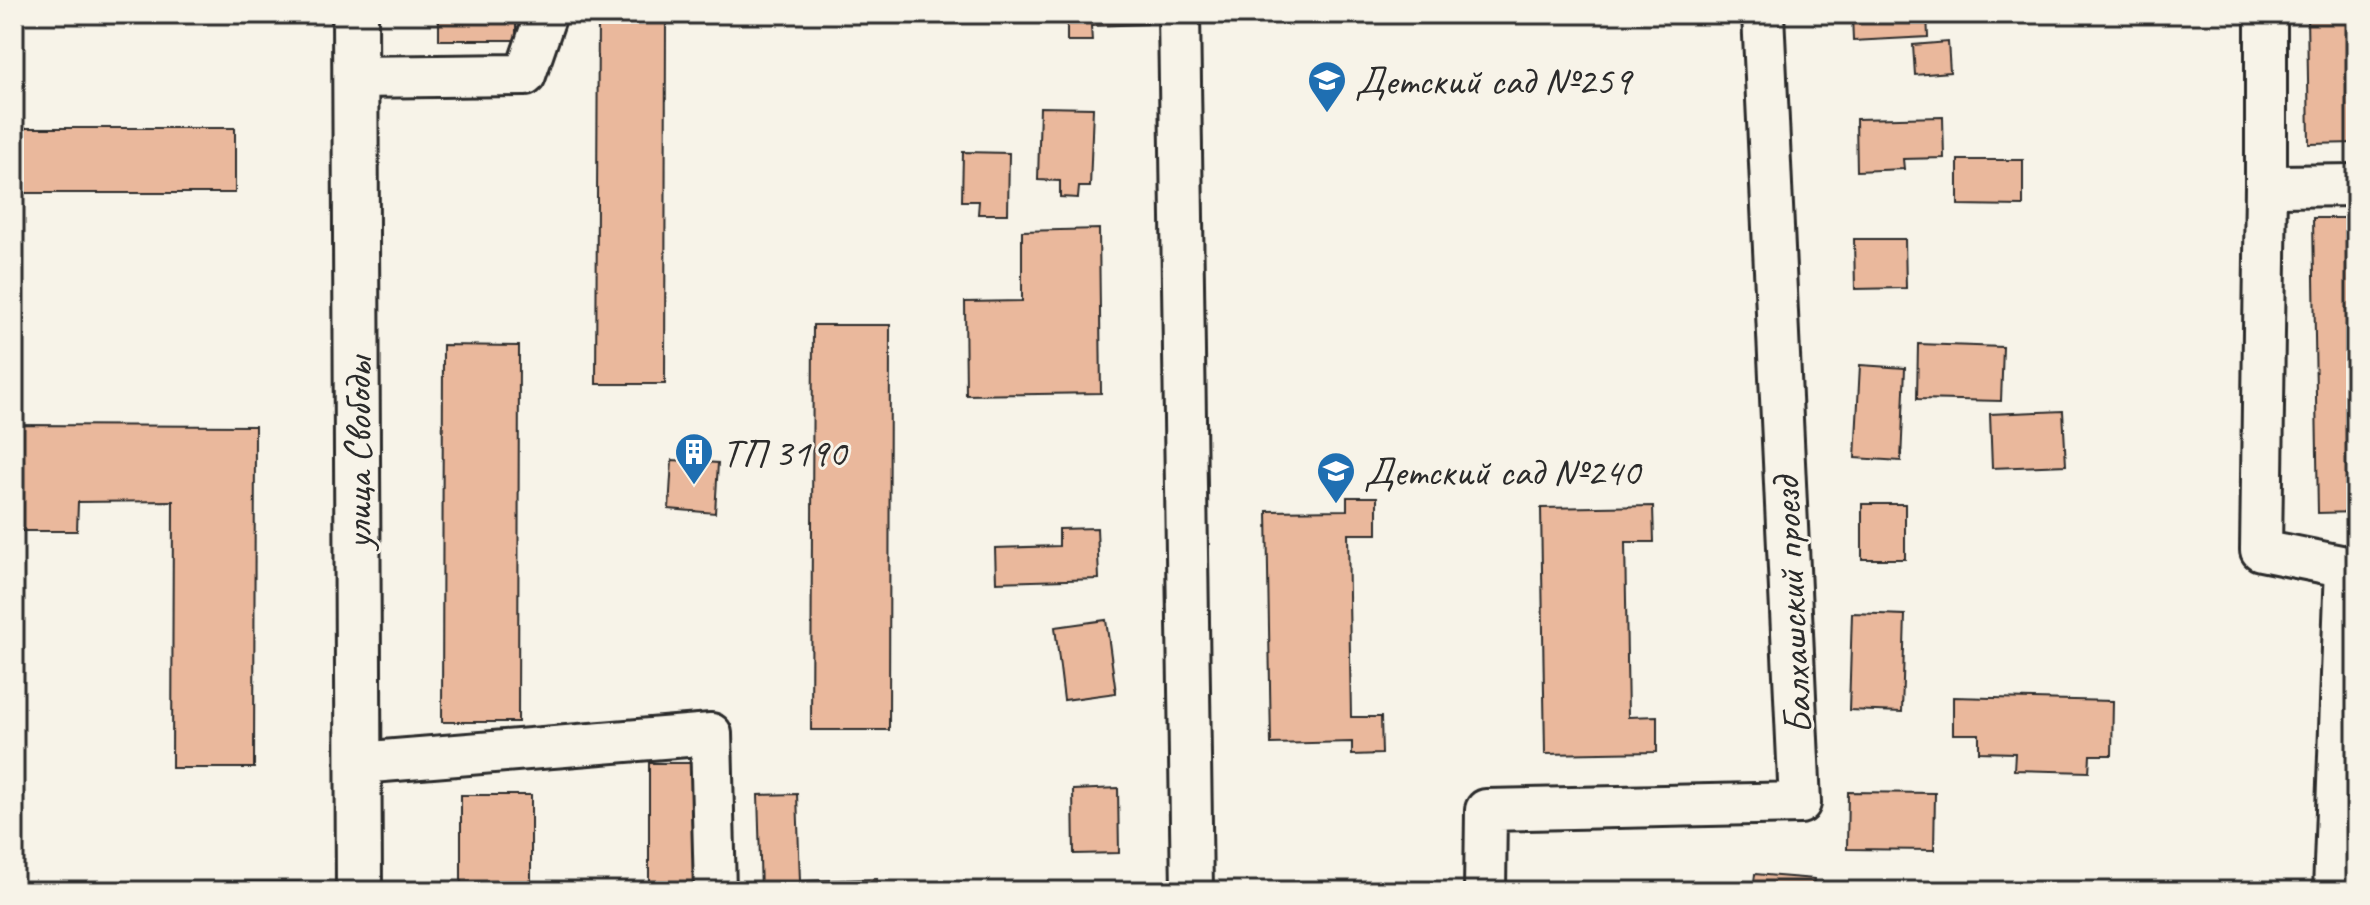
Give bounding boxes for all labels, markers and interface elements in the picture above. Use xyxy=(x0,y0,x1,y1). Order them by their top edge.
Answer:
place label: Детский сад №259 xyxy=(1355,56,1634,106)
school or university icon: Детский сад №259 xyxy=(1306,59,1348,114)
street label: улица Свободы xyxy=(333,354,383,551)
place label: ТП 3190 xyxy=(722,428,849,478)
building icon: ТП 3190 xyxy=(673,431,715,486)
place label: Детский сад №240 xyxy=(1364,447,1643,497)
school or university icon: Детский сад №240 xyxy=(1315,450,1357,505)
street label: Балхашский проезд xyxy=(1760,472,1824,736)

